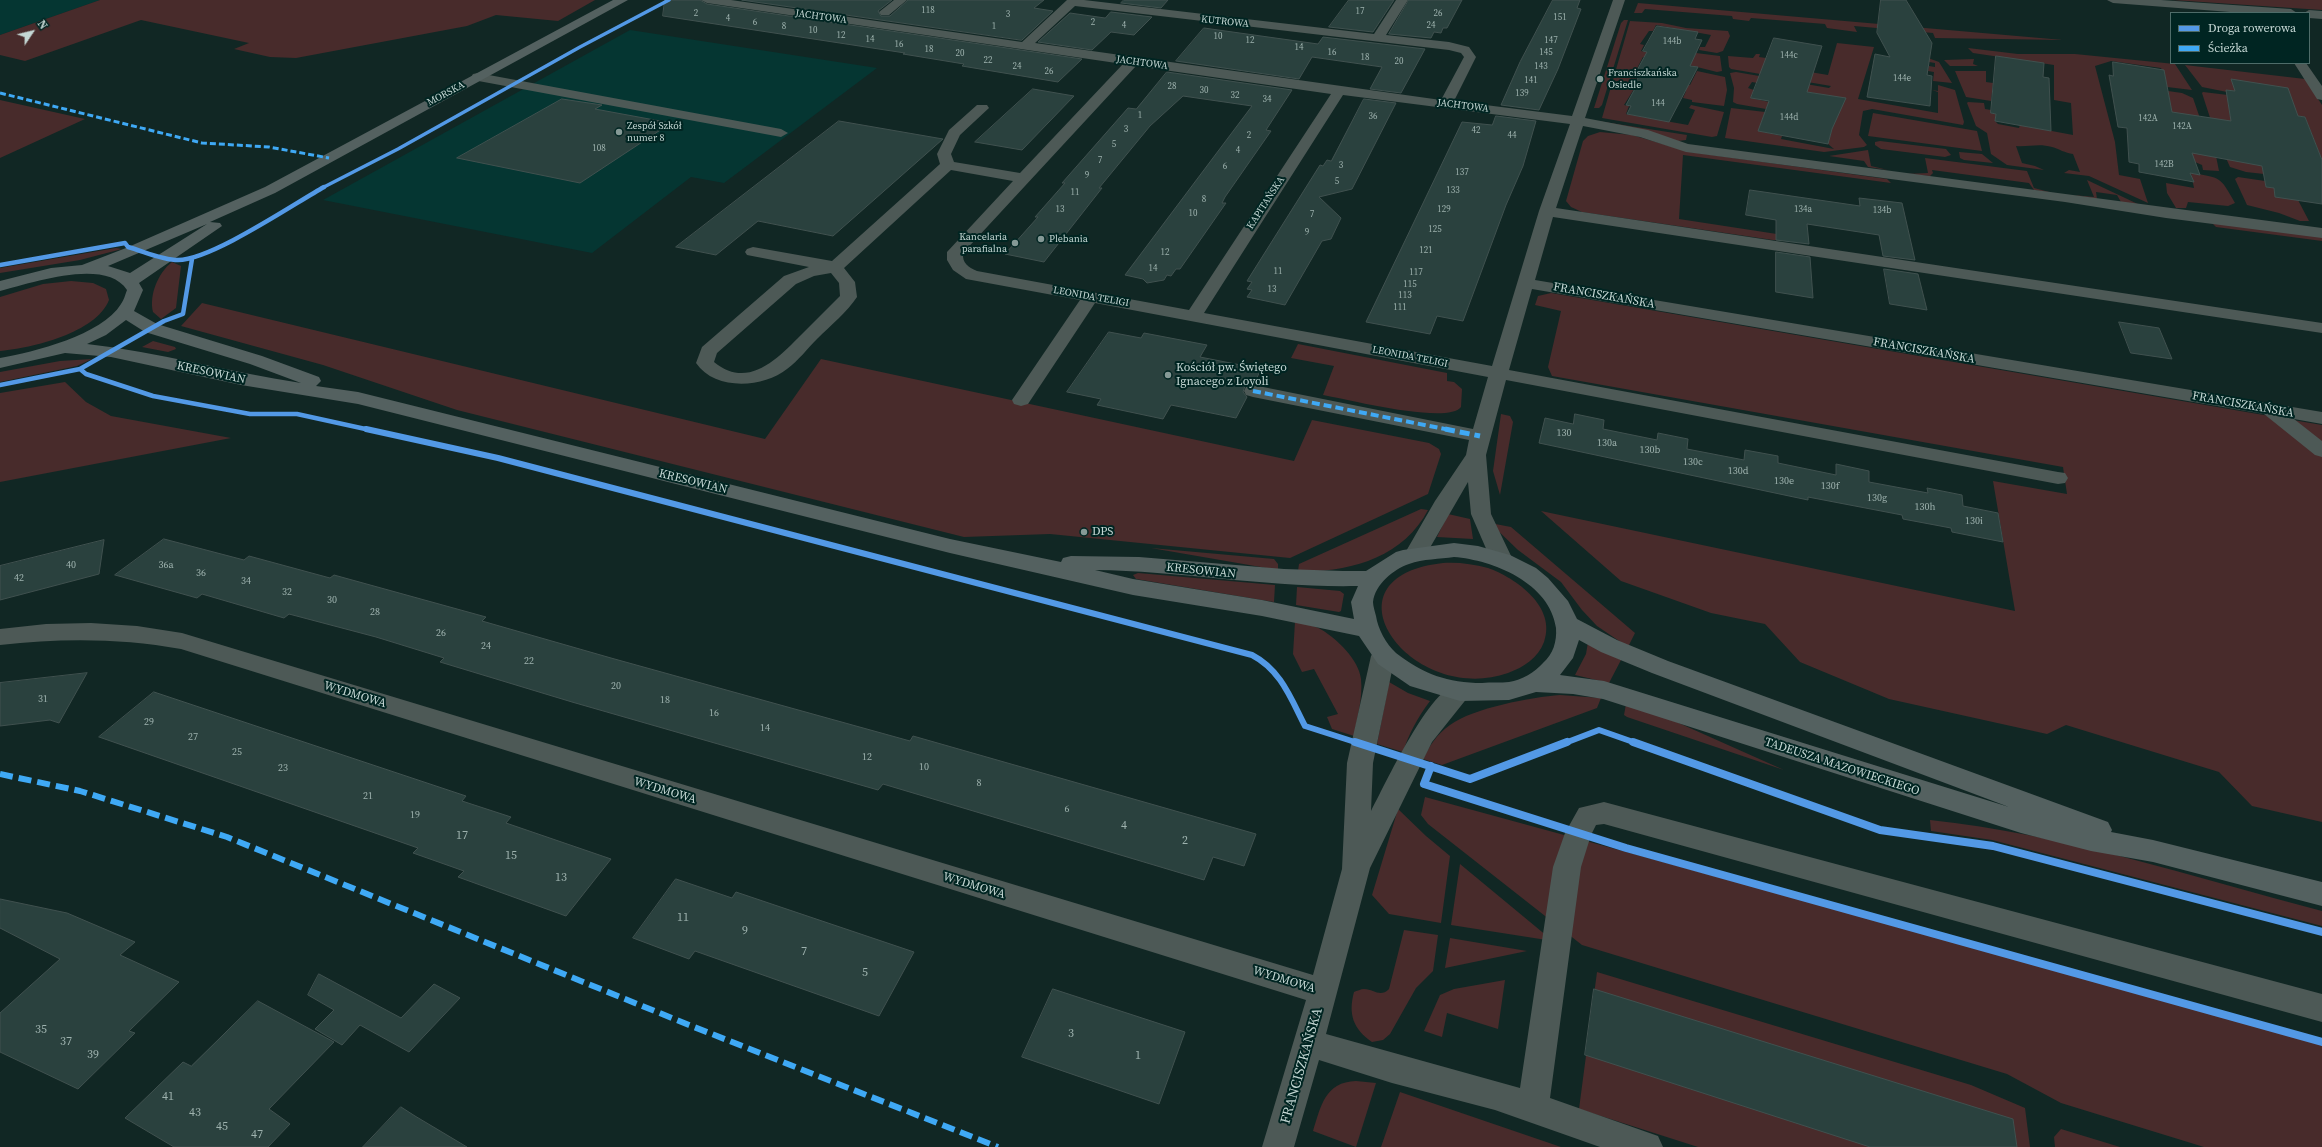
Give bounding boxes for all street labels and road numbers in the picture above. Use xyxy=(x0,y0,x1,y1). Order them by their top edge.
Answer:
street label: JACHTOWA xyxy=(795,7,847,27)
street label: KUTROWA xyxy=(1200,14,1250,30)
street label: JACHTOWA xyxy=(1116,53,1168,73)
street label: MORSKA xyxy=(425,79,467,109)
street label: JACHTOWA xyxy=(1437,97,1489,115)
street label: KAPITAŃSKA xyxy=(1245,174,1287,232)
street label: FRANCISZKAŃSKA xyxy=(1552,280,1656,312)
street label: LEONIDA TELIGI xyxy=(1052,284,1130,310)
street label: FRANCISZKAŃSKA xyxy=(1872,335,1976,367)
street label: LEONIDA TELIGI xyxy=(1371,344,1449,370)
street label: KRESOWIAN xyxy=(175,359,247,387)
street label: FRANCISZKAŃSKA xyxy=(2191,389,2295,421)
street label: KRESOWIAN xyxy=(657,467,729,497)
street label: KRESOWIAN xyxy=(1165,560,1237,582)
street label: WYDMOWA xyxy=(322,679,388,711)
street label: TADEUSZA MAZOWIECKIEGO xyxy=(1763,735,1921,799)
street label: WYDMOWA xyxy=(632,775,698,807)
street label: WYDMOWA xyxy=(941,870,1007,902)
street label: WYDMOWA xyxy=(1251,964,1317,996)
street label: FRANCISZKAŃSKA xyxy=(1277,1006,1327,1126)

